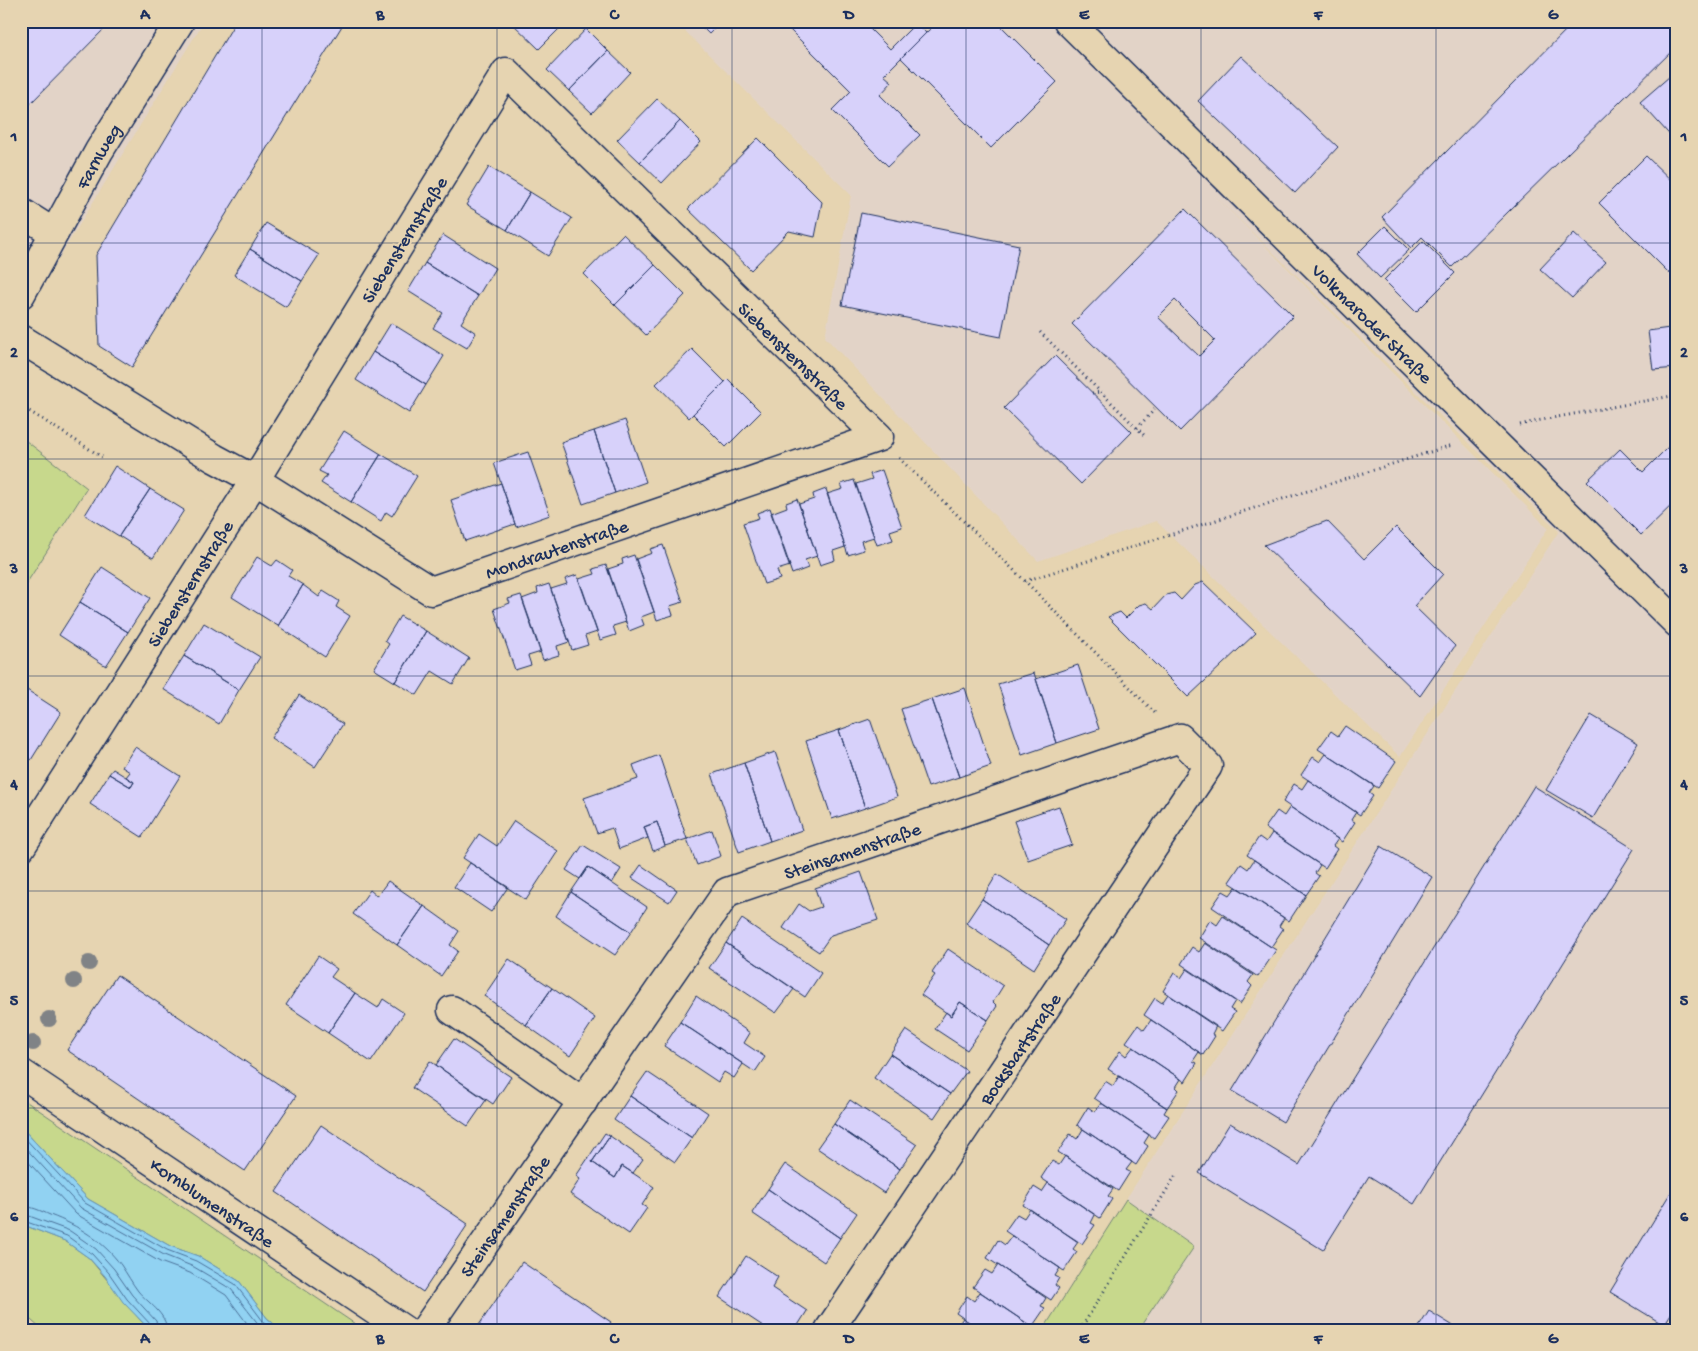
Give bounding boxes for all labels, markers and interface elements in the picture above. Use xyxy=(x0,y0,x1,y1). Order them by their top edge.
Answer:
text: A xyxy=(139,7,151,26)
text: B xyxy=(375,7,385,26)
text: C xyxy=(609,7,620,26)
text: D xyxy=(842,7,855,26)
text: E xyxy=(1079,7,1090,26)
text: F xyxy=(1313,7,1324,26)
text: G xyxy=(1548,7,1559,26)
street label: Farnweg xyxy=(72,120,128,195)
text: 1 xyxy=(10,129,17,148)
text: 1 xyxy=(1680,129,1687,148)
street label: Siebensternstraße xyxy=(358,173,454,309)
street label: Volkmaroder Straße xyxy=(1305,260,1436,390)
street label: Siebensternstraße xyxy=(731,299,852,416)
text: 2 xyxy=(10,345,18,364)
text: 2 xyxy=(1680,345,1688,364)
street label: Mondrautenstraße xyxy=(483,516,632,586)
street label: Siebensternstraße xyxy=(144,517,240,653)
text: 3 xyxy=(9,561,18,580)
text: 3 xyxy=(1679,561,1688,580)
text: 4 xyxy=(9,777,18,796)
text: 4 xyxy=(1679,777,1688,796)
street label: Steinsamenstraße xyxy=(782,819,925,887)
street label: Bocksbartstraße xyxy=(975,990,1068,1111)
text: 5 xyxy=(10,993,19,1012)
text: 5 xyxy=(1680,993,1689,1012)
street label: Steinsamenstraße xyxy=(457,1152,557,1283)
street label: Kornblumenstraße xyxy=(144,1155,278,1255)
text: 6 xyxy=(10,1209,19,1228)
text: 6 xyxy=(1680,1209,1689,1228)
text: A xyxy=(139,1331,151,1350)
text: B xyxy=(375,1331,385,1350)
text: C xyxy=(609,1331,620,1350)
text: D xyxy=(842,1331,855,1350)
text: E xyxy=(1079,1331,1090,1350)
text: F xyxy=(1313,1331,1324,1350)
text: G xyxy=(1548,1331,1559,1350)

